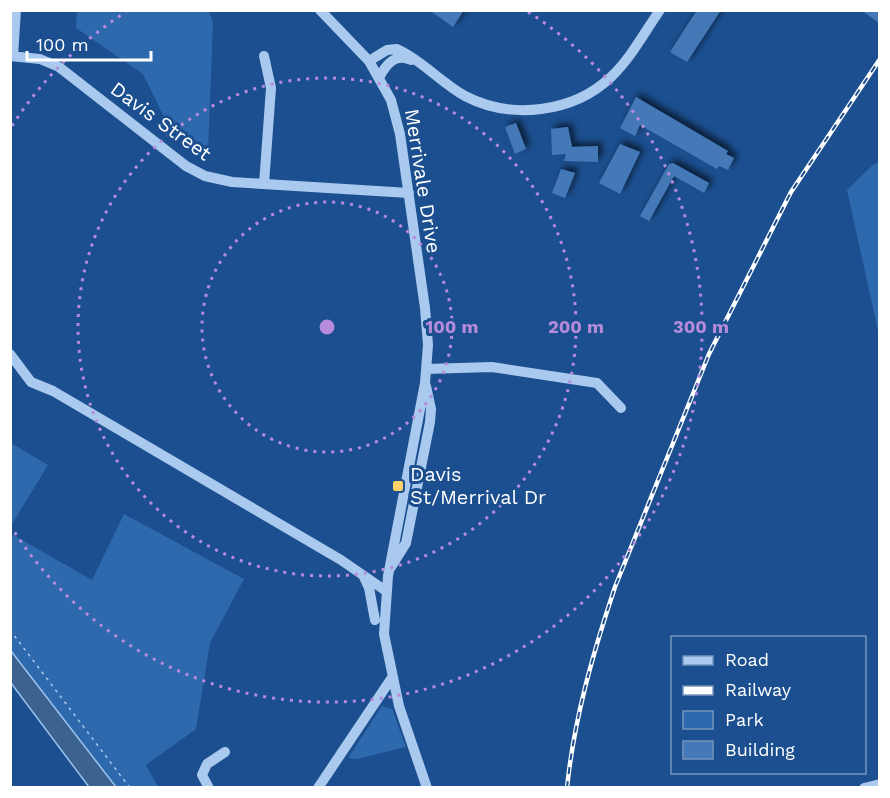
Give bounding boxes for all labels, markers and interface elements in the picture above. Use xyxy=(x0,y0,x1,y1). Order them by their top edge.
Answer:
scale bar xyxy=(27,24,152,62)
text: 100 m xyxy=(36,34,89,55)
street label: Davis Street xyxy=(106,76,217,166)
street label: Merrivale Drive xyxy=(400,107,446,255)
text: 100 m xyxy=(425,316,479,337)
text: 200 m xyxy=(548,316,604,337)
text: 300 m xyxy=(673,316,729,337)
centre of rings xyxy=(317,317,337,337)
place label: Davis St/Merrival Dr xyxy=(410,462,546,509)
marker: Davis St/Merrival Dr xyxy=(391,479,405,493)
legend xyxy=(671,636,866,774)
text: Road xyxy=(725,649,769,670)
text: Railway xyxy=(725,679,792,700)
text: Park xyxy=(725,709,764,730)
text: Building xyxy=(725,739,795,760)

